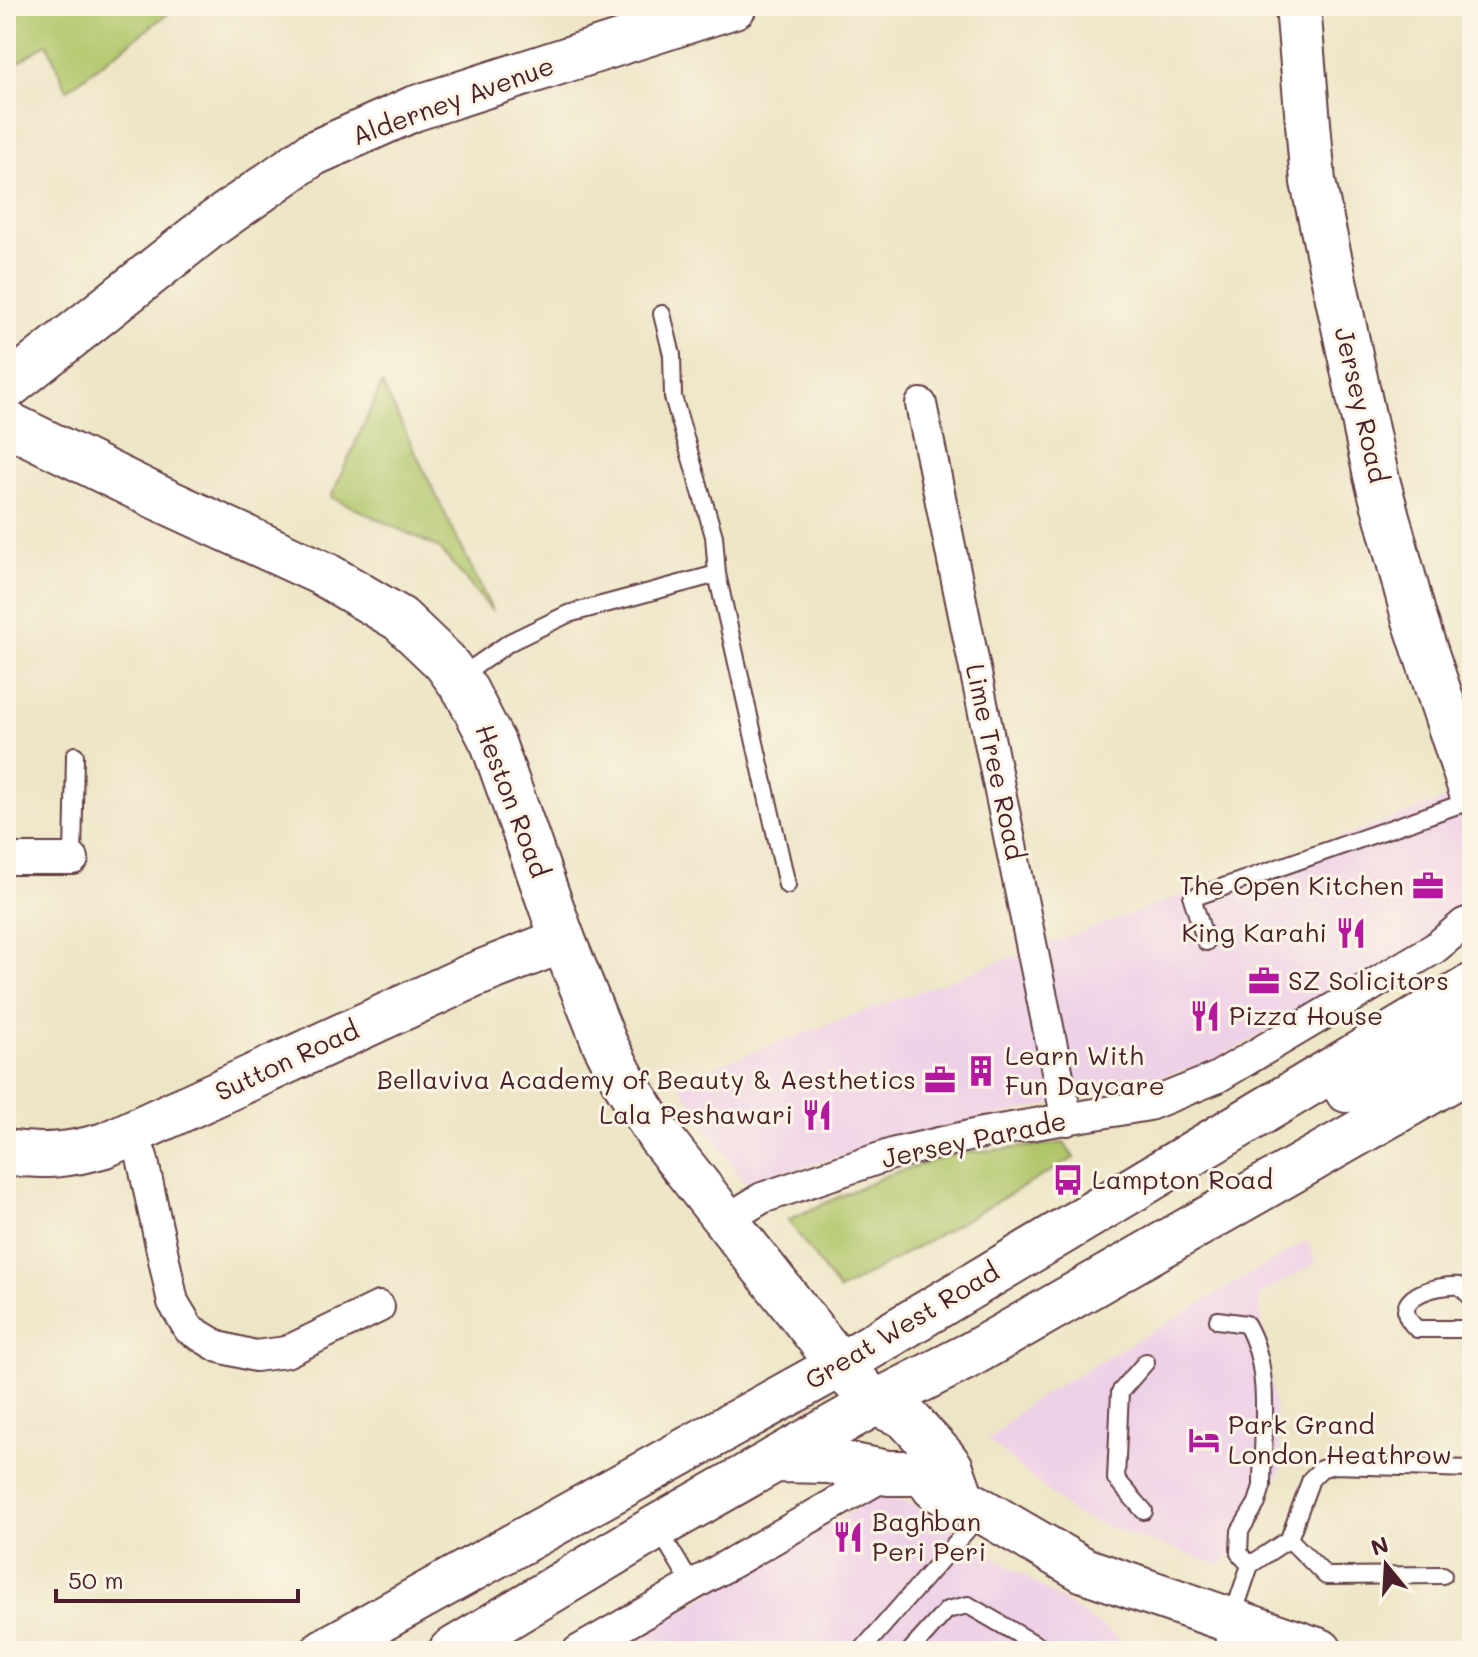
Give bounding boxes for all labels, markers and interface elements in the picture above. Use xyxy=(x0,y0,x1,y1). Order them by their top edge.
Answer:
street label: Alderney Avenue xyxy=(347,48,558,152)
street label: Jersey Road xyxy=(1328,324,1396,486)
street label: Lime Tree Road xyxy=(959,661,1033,863)
street label: Heston Road xyxy=(468,719,558,882)
place label: The Open Kitchen xyxy=(1179,868,1404,902)
office icon: The Open Kitchen xyxy=(1411,869,1445,903)
place label: King Karahi xyxy=(1182,915,1327,949)
restaurant icon: King Karahi xyxy=(1334,916,1368,950)
place label: SZ Solicitors xyxy=(1288,963,1449,997)
office icon: SZ Solicitors xyxy=(1247,964,1281,998)
place label: Pizza House xyxy=(1229,998,1383,1032)
restaurant icon: Pizza House xyxy=(1188,999,1222,1033)
street label: Sutton Road xyxy=(209,1012,364,1108)
place label: Learn With Fun Daycare xyxy=(1005,1038,1165,1102)
building icon: Learn With Fun Daycare xyxy=(964,1054,998,1088)
place label: Bellaviva Academy of Beauty & Aesthetics xyxy=(377,1062,916,1096)
office icon: Bellaviva Academy of Beauty & Aesthetics xyxy=(923,1063,957,1097)
place label: Lala Peshawari xyxy=(599,1097,793,1131)
restaurant icon: Lala Peshawari xyxy=(800,1098,834,1132)
street label: Jersey Parade xyxy=(878,1103,1069,1175)
place label: Lampton Road xyxy=(1092,1162,1273,1196)
bus stop icon: Lampton Road xyxy=(1051,1163,1085,1197)
street label: Great West Road xyxy=(798,1254,1005,1396)
place label: Park Grand London Heathrow xyxy=(1228,1407,1452,1471)
hotel icon: Park Grand London Heathrow xyxy=(1187,1423,1221,1457)
place label: Baghban Peri Peri xyxy=(872,1504,986,1568)
restaurant icon: Baghban Peri Peri xyxy=(831,1520,865,1554)
north arrow xyxy=(1346,1525,1426,1605)
text: N xyxy=(1367,1529,1392,1562)
scale bar xyxy=(56,1553,298,1603)
text: 50 m xyxy=(68,1564,124,1595)

